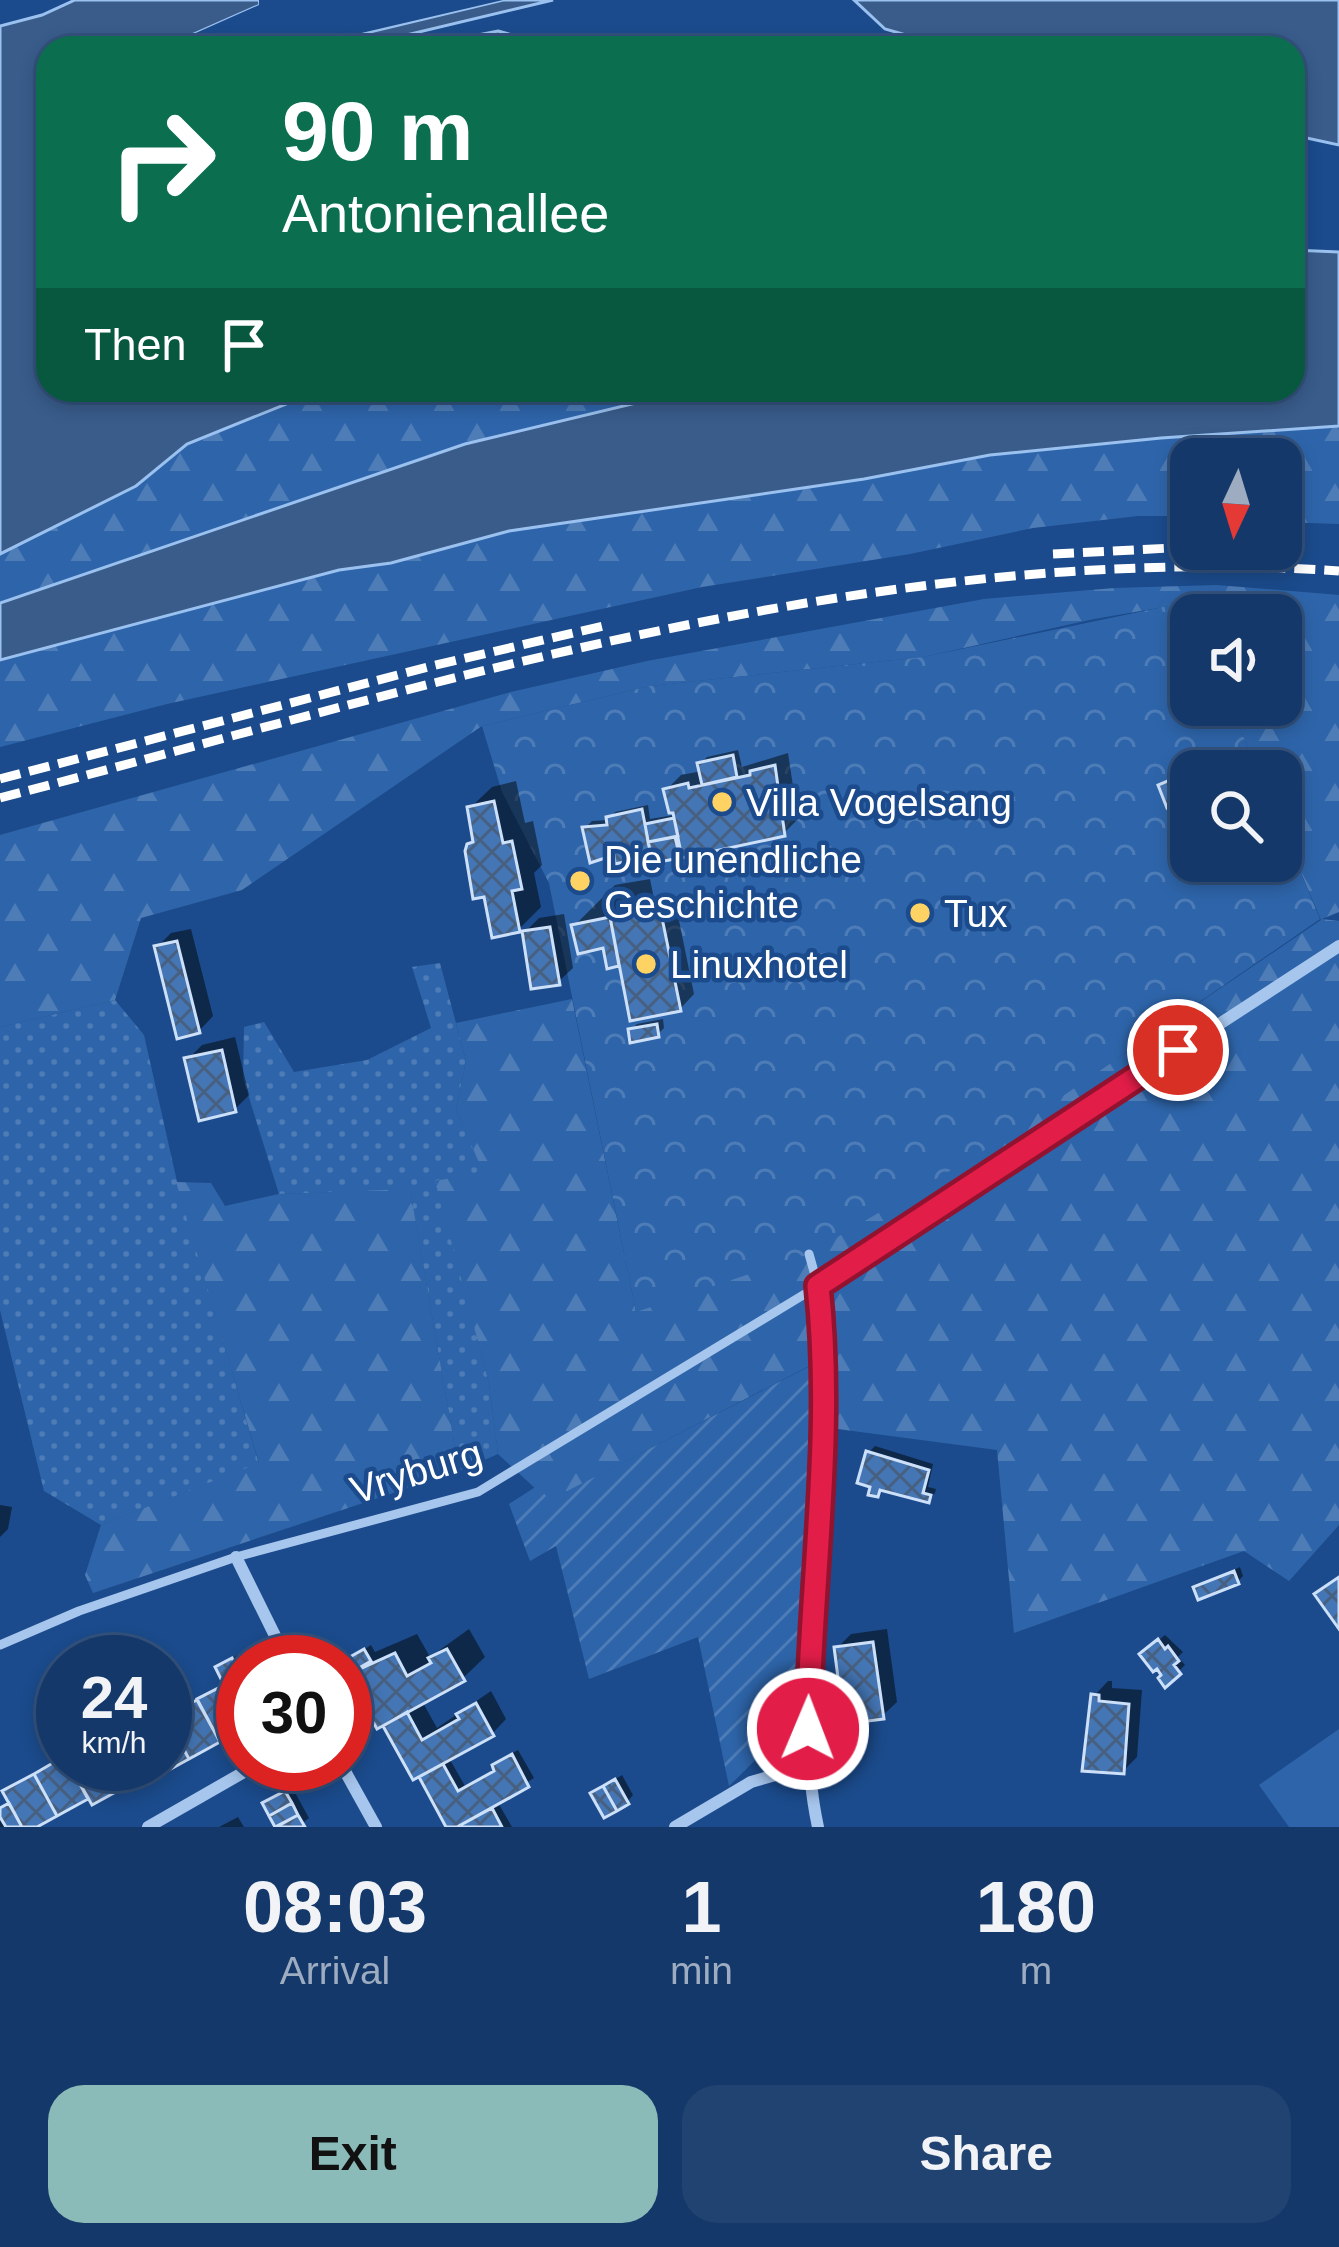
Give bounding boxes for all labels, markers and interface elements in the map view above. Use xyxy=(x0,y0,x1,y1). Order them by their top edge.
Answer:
icon: right xyxy=(84,84,240,240)
text: 90 m xyxy=(282,84,473,178)
text: Antonienallee xyxy=(282,183,609,243)
icon: arrive xyxy=(211,312,277,378)
text: Then xyxy=(84,319,187,370)
north arrow xyxy=(1170,438,1302,570)
map controls xyxy=(1170,438,1302,882)
button: sound xyxy=(1170,594,1302,726)
button: search xyxy=(1170,750,1302,882)
place label: Villa Vogelsang xyxy=(746,781,1012,824)
marker: Villa Vogelsang xyxy=(709,789,735,815)
place label: Die unendliche Geschichte xyxy=(604,838,862,926)
marker: Die unendliche Geschichte xyxy=(567,868,593,894)
place label: Tux xyxy=(944,892,1008,935)
marker: Tux xyxy=(907,900,933,926)
place label: Linuxhotel xyxy=(670,943,848,986)
marker: Linuxhotel xyxy=(633,951,659,977)
pin xyxy=(1127,999,1229,1101)
icon: arrive xyxy=(1145,1017,1211,1083)
street label: Vryburg xyxy=(345,1431,487,1512)
speed limit sign: 30 xyxy=(216,1635,372,1791)
text: 24 xyxy=(81,1664,147,1731)
position arrow xyxy=(745,1666,871,1792)
text: km/h xyxy=(81,1726,147,1759)
text: 08:03 xyxy=(243,1867,427,1947)
text: 1 xyxy=(681,1867,722,1947)
text: 180 xyxy=(976,1867,1096,1947)
text: Arrival xyxy=(280,1949,390,1992)
text: min xyxy=(670,1949,733,1992)
text: m xyxy=(1020,1949,1052,1992)
button: Exit xyxy=(48,2085,658,2223)
button: Share xyxy=(682,2085,1291,2223)

